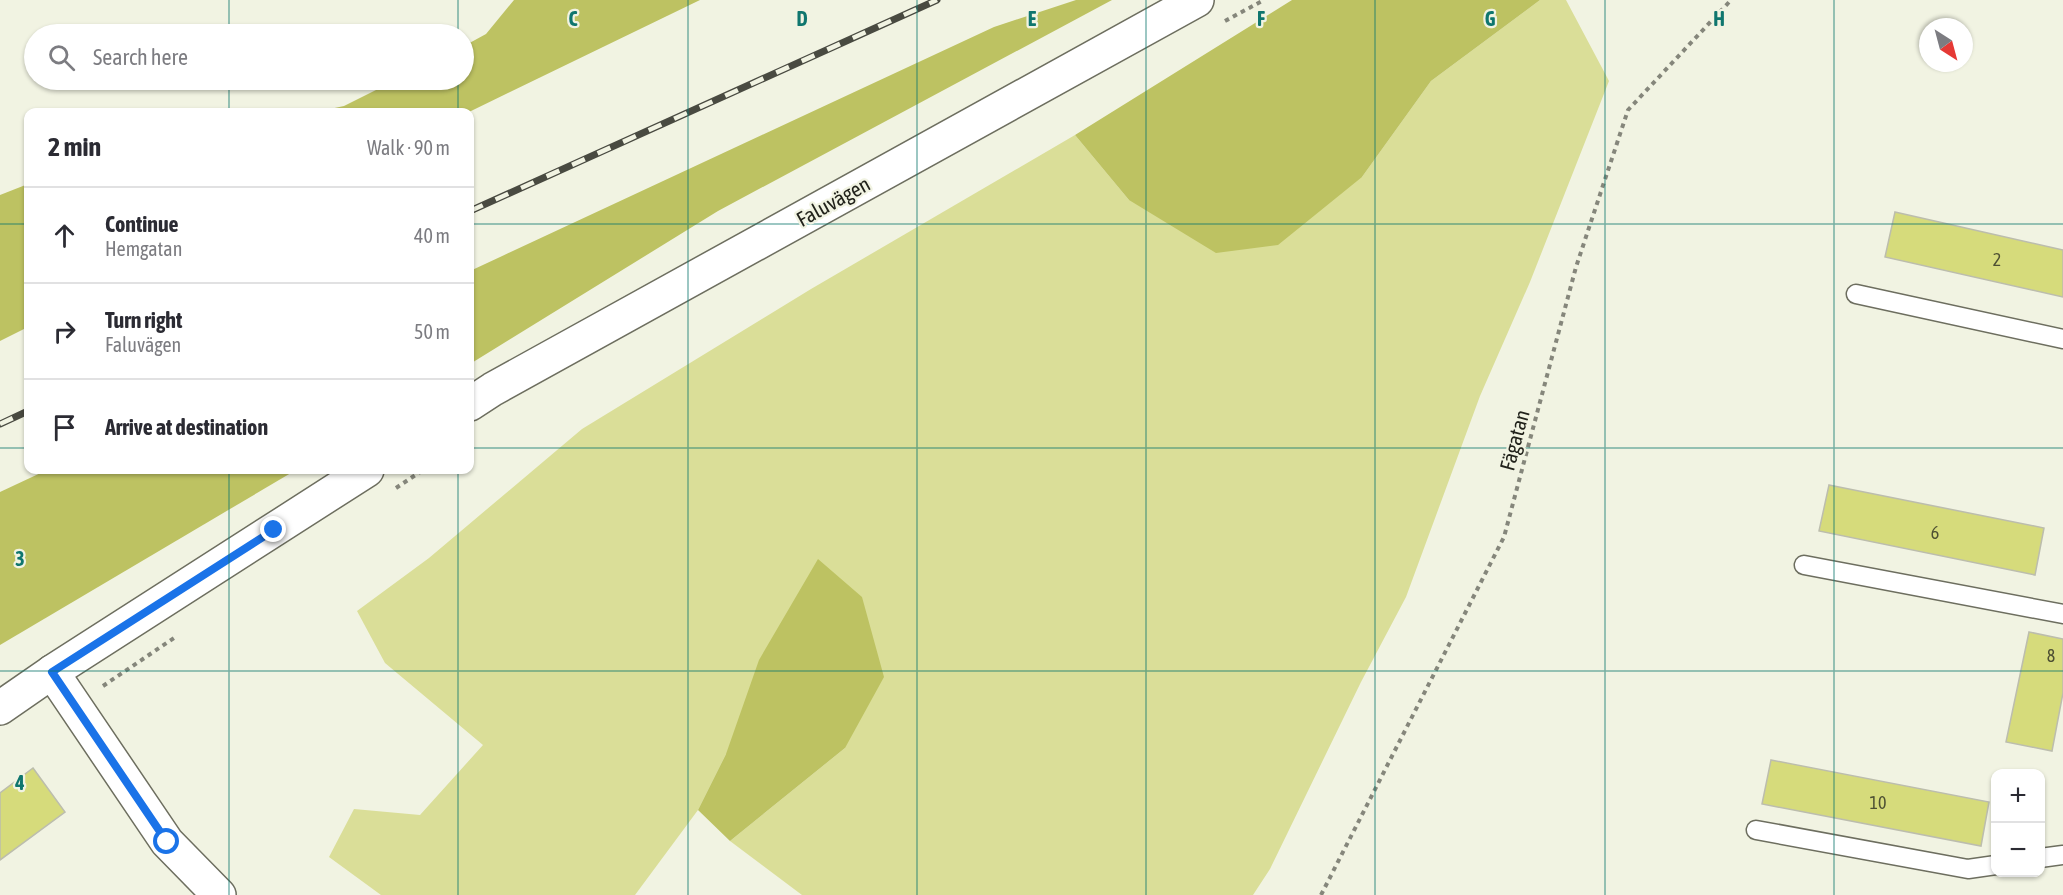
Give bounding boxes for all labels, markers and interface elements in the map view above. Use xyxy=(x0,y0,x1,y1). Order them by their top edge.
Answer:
text: C xyxy=(569,7,578,30)
text: D xyxy=(796,7,808,30)
text: E xyxy=(1028,7,1037,30)
text: F xyxy=(1257,7,1265,30)
text: G xyxy=(1485,7,1496,30)
text: H xyxy=(1713,7,1725,30)
north arrow xyxy=(1919,18,1973,72)
search box xyxy=(24,24,474,90)
icon: search xyxy=(45,41,78,74)
text: Search here xyxy=(93,44,188,70)
text: 2 min xyxy=(48,132,101,162)
text: Walk · 90 m xyxy=(367,136,450,159)
street label: Faluvägen xyxy=(792,171,874,231)
text: Continue xyxy=(105,211,179,237)
icon: ahead xyxy=(48,219,81,252)
text: 40 m xyxy=(414,224,450,247)
text: Hemgatan xyxy=(105,237,182,260)
house number: 2 xyxy=(1993,249,2001,270)
text: Turn right xyxy=(105,307,182,333)
icon: right xyxy=(48,315,81,348)
text: 50 m xyxy=(414,320,450,343)
text: Faluvägen xyxy=(105,333,181,356)
street label: Fägatan xyxy=(1494,407,1534,473)
icon: arrive xyxy=(48,411,81,444)
text: Arrive at destination xyxy=(105,414,268,440)
route end xyxy=(260,516,286,542)
house number: 6 xyxy=(1931,522,1939,543)
text: 3 xyxy=(15,547,25,570)
house number: 8 xyxy=(2047,645,2055,666)
map controls xyxy=(1991,769,2045,877)
button: + xyxy=(1991,769,2045,823)
text: 4 xyxy=(14,771,25,794)
house number: 10 xyxy=(1870,792,1886,813)
button: − xyxy=(1991,823,2045,877)
route start xyxy=(153,828,179,854)

